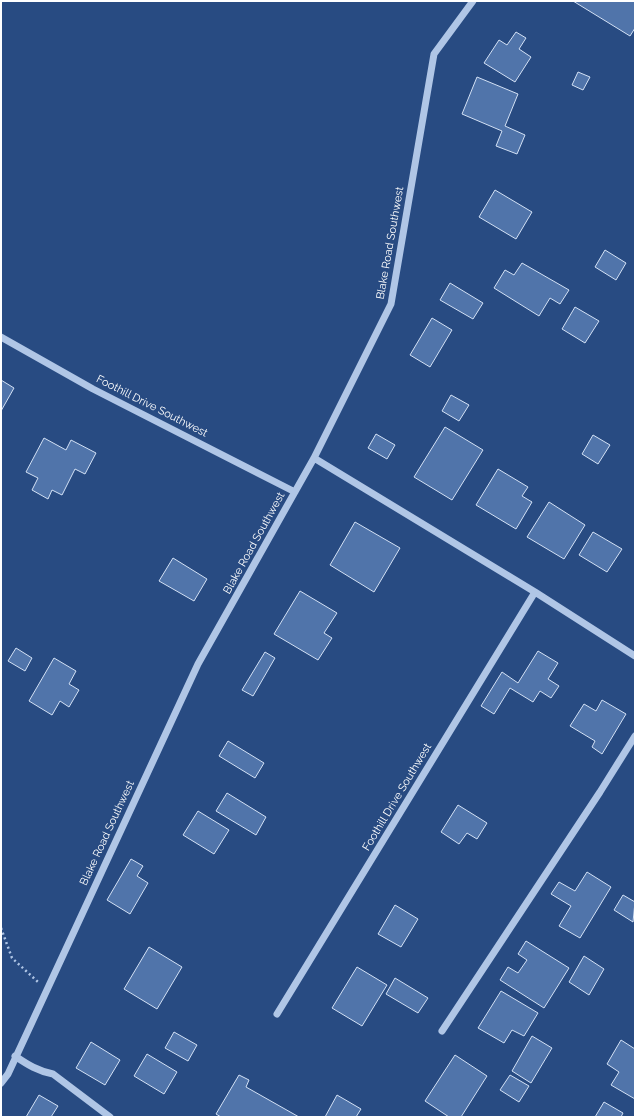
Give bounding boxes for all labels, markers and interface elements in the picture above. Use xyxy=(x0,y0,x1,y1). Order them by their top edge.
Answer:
street label: Blake Road Southwest xyxy=(374,185,406,300)
street label: Foothill Drive Southwest xyxy=(94,372,210,440)
street label: Blake Road Southwest xyxy=(221,490,288,596)
street label: Foothill Drive Southwest xyxy=(360,741,434,853)
street label: Blake Road Southwest xyxy=(77,778,137,888)

